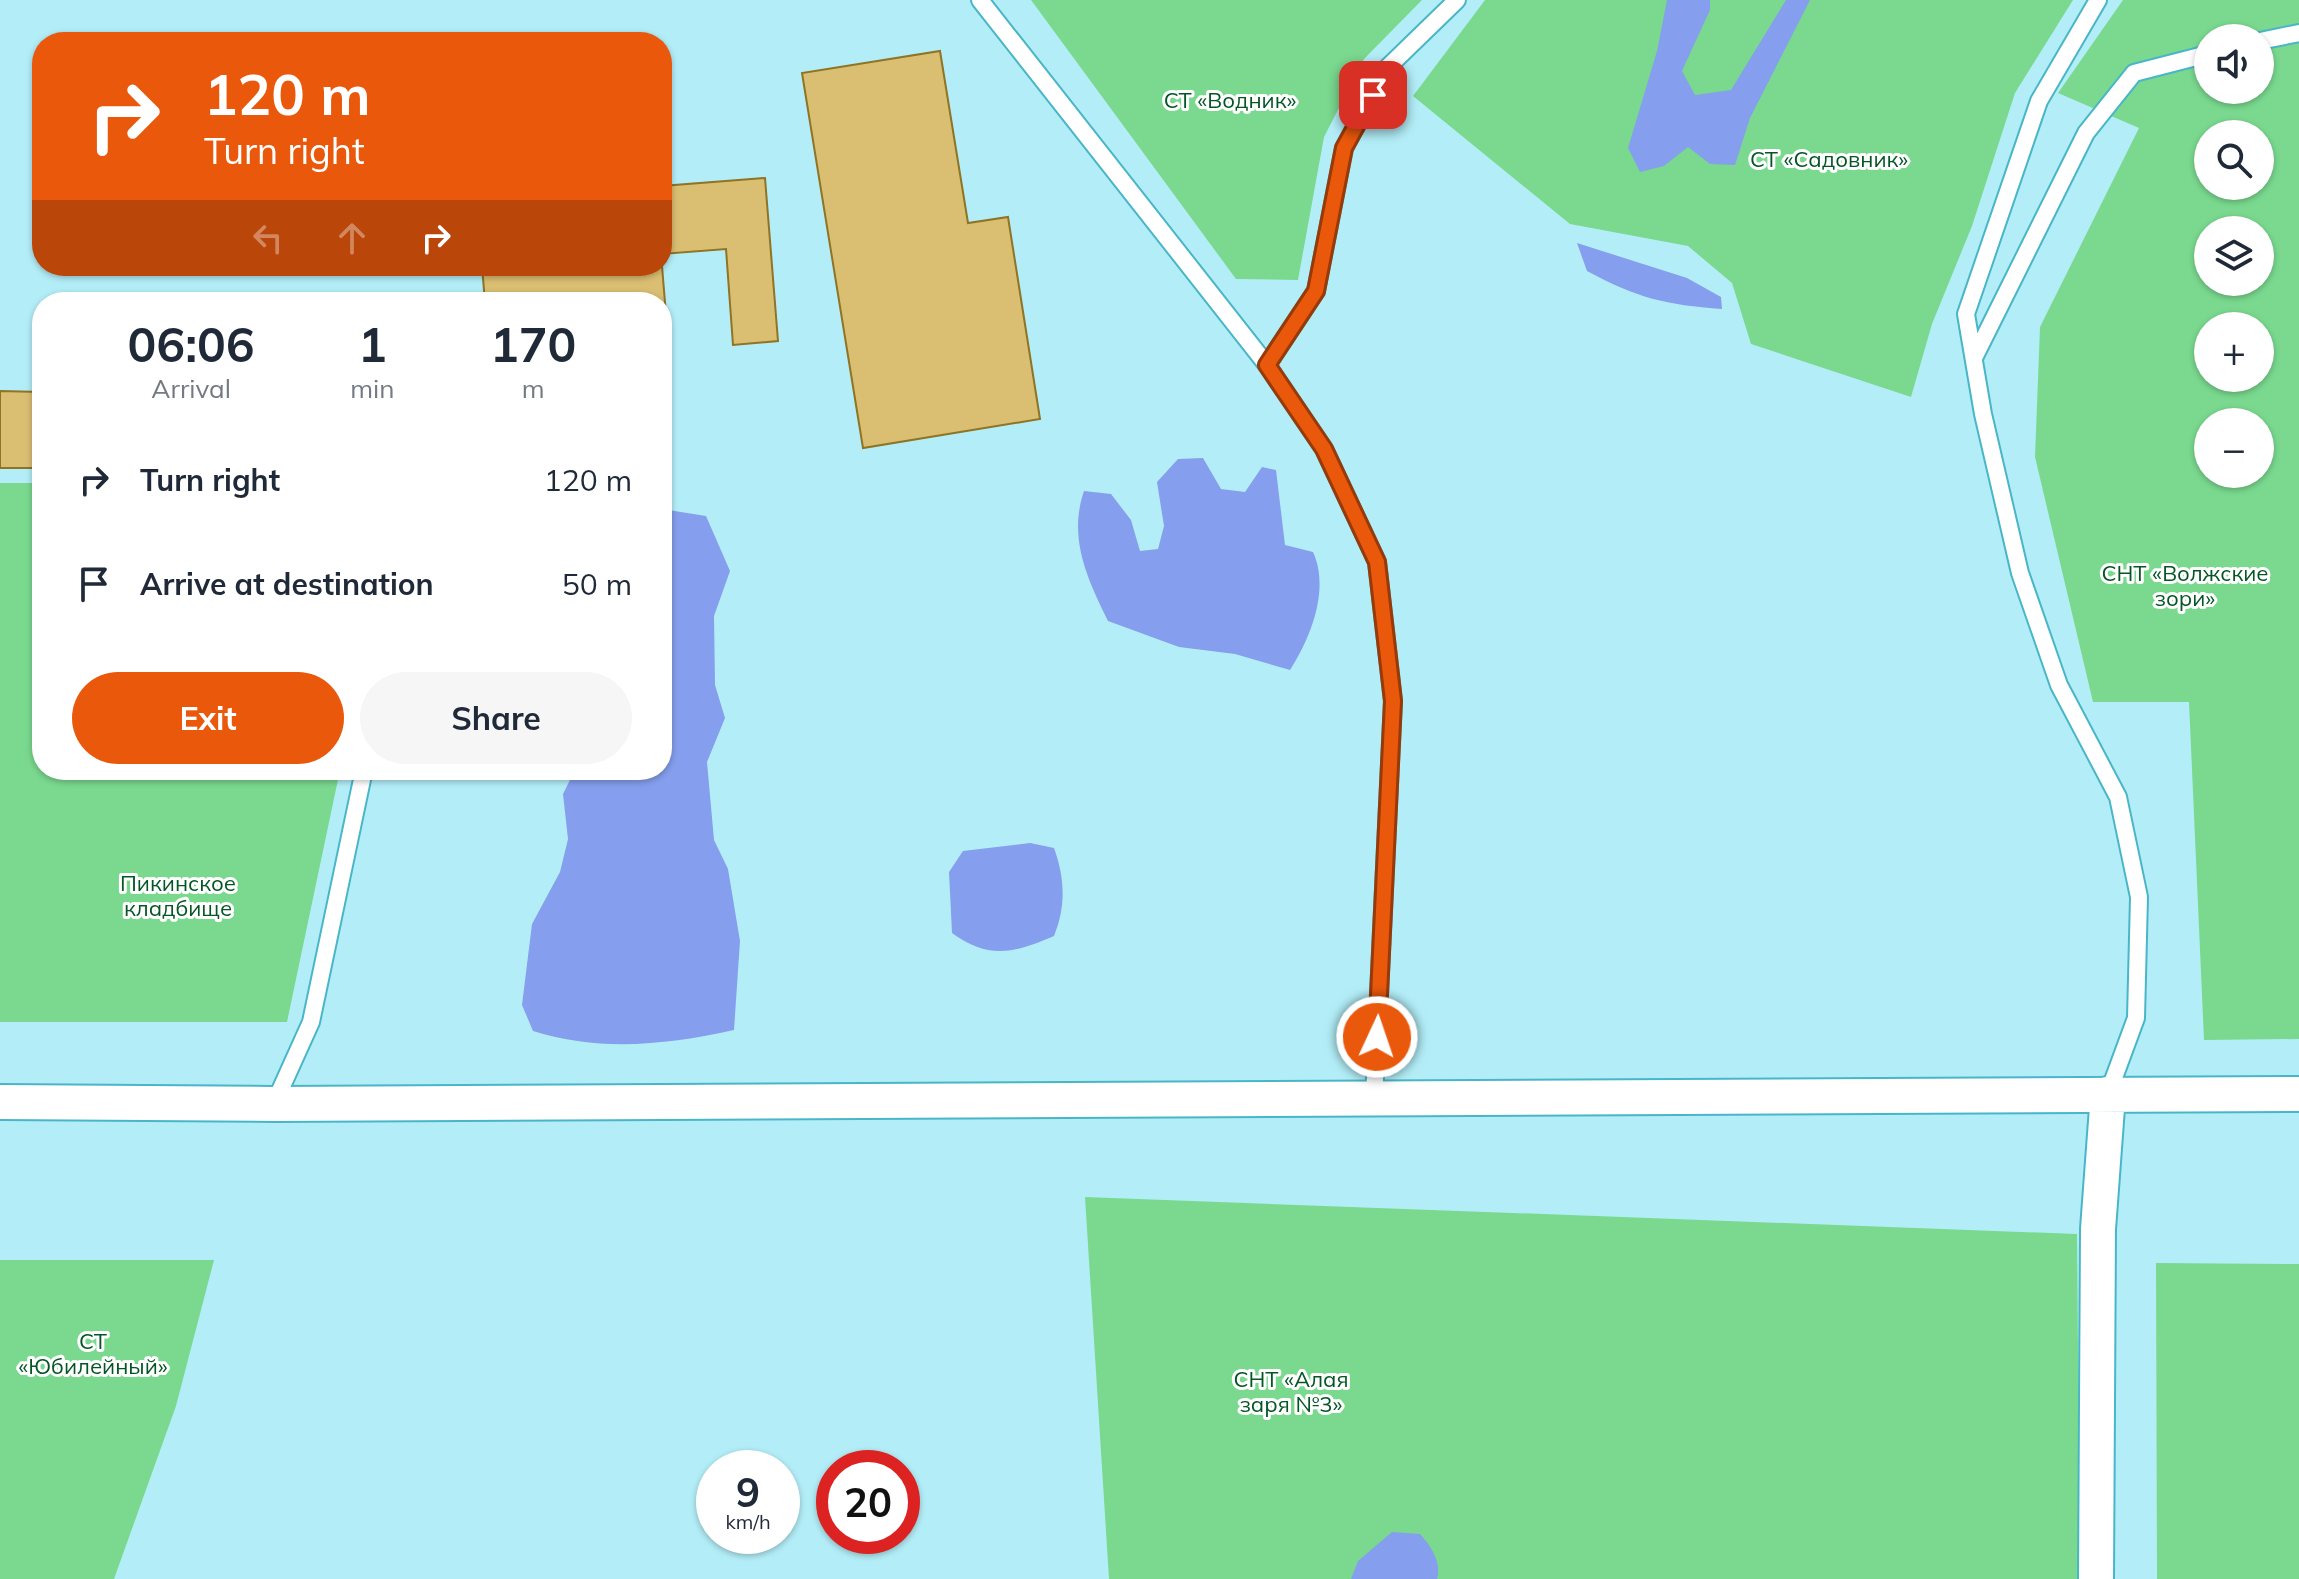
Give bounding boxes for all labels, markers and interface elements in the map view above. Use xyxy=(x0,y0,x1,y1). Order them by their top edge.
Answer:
map controls xyxy=(2194,24,2274,488)
button: sound xyxy=(2194,24,2274,104)
text: 120 m xyxy=(204,59,371,129)
pin xyxy=(1339,61,1407,129)
icon: right xyxy=(72,64,176,168)
icon: arrive xyxy=(1351,73,1395,117)
park label: СТ «Водник» xyxy=(1164,86,1297,114)
button: search xyxy=(2194,120,2274,200)
text: Turn right xyxy=(204,128,365,173)
park label: СТ «Садовник» xyxy=(1750,145,1908,173)
icon: left xyxy=(246,216,290,260)
icon: ahead xyxy=(330,216,374,260)
icon: right xyxy=(414,216,458,260)
button: layers xyxy=(2194,216,2274,296)
button: + xyxy=(2194,312,2274,392)
text: 06:06 xyxy=(128,314,255,374)
text: 1 xyxy=(358,314,387,374)
text: 170 xyxy=(490,314,576,374)
text: Arrival xyxy=(151,372,231,405)
text: min xyxy=(350,372,394,405)
text: m xyxy=(522,372,545,405)
button: − xyxy=(2194,408,2274,488)
icon: right xyxy=(72,458,116,502)
text: Turn right xyxy=(140,461,280,499)
text: 120 m xyxy=(544,461,632,499)
park label: СНТ «Волжские зори» xyxy=(2101,559,2269,612)
icon: arrive xyxy=(72,562,116,606)
text: Arrive at destination xyxy=(140,565,434,603)
text: 50 m xyxy=(562,565,632,603)
button: Exit xyxy=(72,672,344,764)
button: Share xyxy=(360,672,632,764)
park label: Пикинское кладбище xyxy=(120,869,236,922)
position arrow xyxy=(1335,995,1419,1079)
park label: СТ «Юбилейный» xyxy=(18,1327,168,1380)
park label: СНТ «Алая заря №3» xyxy=(1233,1365,1349,1418)
speed limit sign: 20 xyxy=(816,1450,920,1554)
text: 9 xyxy=(736,1467,760,1517)
text: km/h xyxy=(725,1509,771,1534)

